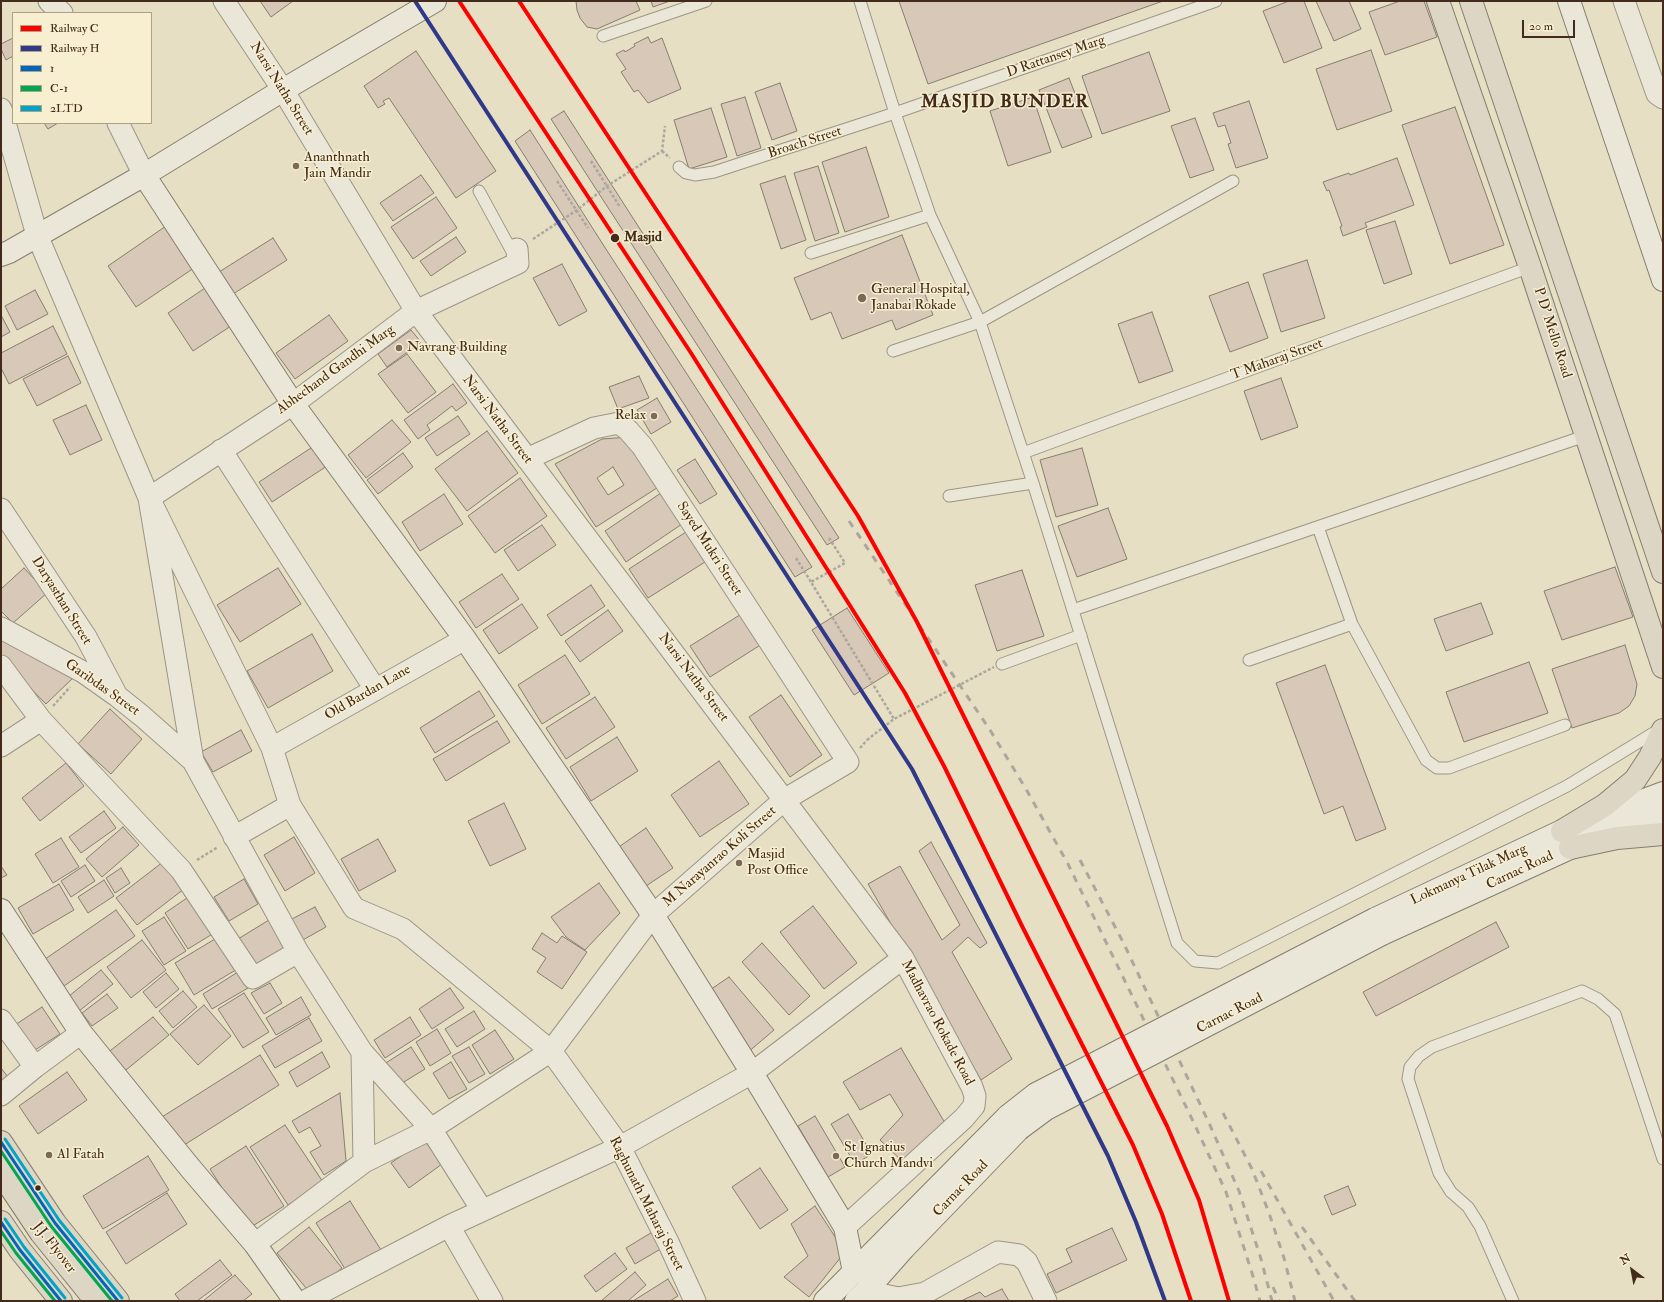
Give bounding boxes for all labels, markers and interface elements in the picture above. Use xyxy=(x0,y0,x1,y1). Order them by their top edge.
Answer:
legend xyxy=(12,12,152,124)
scale bar xyxy=(1524,12,1577,38)
text: 20 m xyxy=(1529,19,1553,34)
text: Railway C xyxy=(50,21,98,36)
street label: D Rattansey Marg xyxy=(1004,32,1108,82)
street label: Narsi Natha Street xyxy=(246,39,316,139)
text: Railway H xyxy=(50,41,100,56)
text: 1 xyxy=(50,61,54,76)
text: C-1 xyxy=(50,81,68,96)
district label: MASJID BUNDER xyxy=(921,92,1089,114)
text: 2LTD xyxy=(50,101,83,116)
street label: Broach Street xyxy=(766,123,844,163)
place label: Ananthnath Jain Mandir xyxy=(304,150,371,182)
marker: Ananthnath Jain Mandir xyxy=(291,161,301,171)
place label: Masjid xyxy=(624,230,662,246)
marker: Masjid xyxy=(609,232,621,244)
place label: General Hospital, Janabai Rokade xyxy=(871,282,970,314)
street label: P D' Mello Road xyxy=(1529,286,1575,380)
marker: General Hospital, Janabai Rokade xyxy=(856,292,868,304)
street label: Abhechand Gandhi Marg xyxy=(274,322,398,418)
street label: T Maharaj Street xyxy=(1229,336,1325,384)
place label: Navrang Building xyxy=(407,340,507,356)
marker: Navrang Building xyxy=(394,343,404,353)
street label: Narsi Natha Street xyxy=(458,372,536,468)
place label: Relax xyxy=(615,408,646,424)
marker: Relax xyxy=(649,411,659,421)
street label: Sayed Mukri Street xyxy=(673,499,745,599)
street label: Daryasthan Street xyxy=(27,554,95,648)
street label: Narsi Natha Street xyxy=(654,630,732,726)
street label: Garibdas Street xyxy=(61,656,143,720)
street label: Old Bardan Lane xyxy=(322,662,414,724)
street label: M Narayanrao Koli Street xyxy=(660,803,780,911)
street label: Lokmanya Tilak Marg xyxy=(1408,841,1530,909)
place label: Masjid Post Office xyxy=(747,847,808,880)
street label: Carnac Road xyxy=(1484,848,1556,894)
marker: Masjid Post Office xyxy=(734,858,744,868)
street label: Madhavrao Rokade Road xyxy=(897,957,977,1089)
street label: Carnac Road xyxy=(1194,990,1266,1038)
street label: Raghunath Maharaj Street xyxy=(605,1134,687,1274)
place label: St Ignatius Church Mandvi xyxy=(844,1140,933,1172)
place label: Al Fatah xyxy=(57,1147,104,1163)
marker: Al Fatah xyxy=(44,1150,54,1160)
marker: St Ignatius Church Mandvi xyxy=(831,1151,841,1161)
street label: Carnac Road xyxy=(930,1157,992,1221)
unlabelled marker xyxy=(33,1183,43,1193)
street label: J.J. Flyover xyxy=(29,1219,79,1277)
north arrow xyxy=(1612,1250,1652,1290)
text: N xyxy=(1618,1251,1633,1268)

